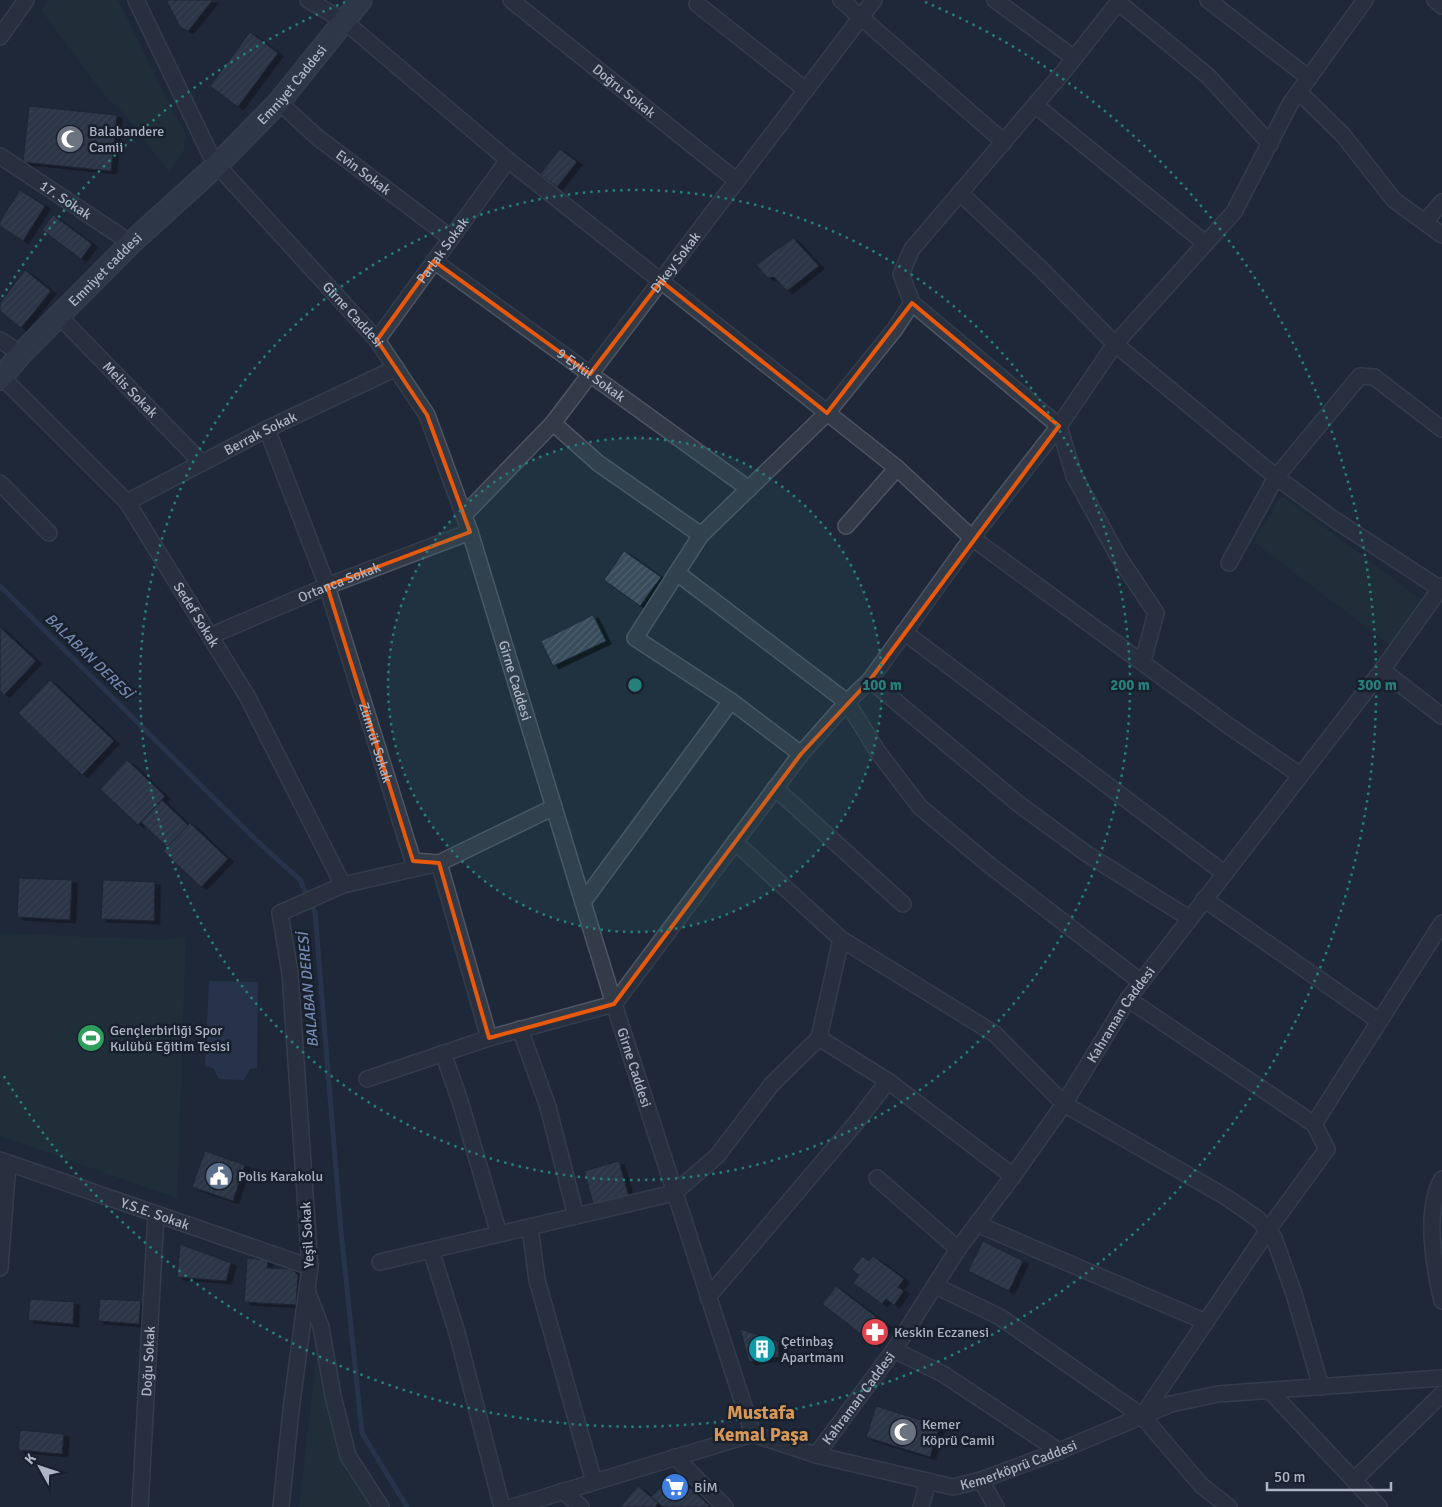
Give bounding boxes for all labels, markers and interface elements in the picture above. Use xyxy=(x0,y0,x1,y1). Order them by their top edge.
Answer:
street label: Emniyet Caddesi xyxy=(254,42,331,128)
street label: Doğru Sokak xyxy=(589,61,659,121)
place label: Balabandere Camii xyxy=(89,123,164,156)
mosque icon: Balabandere Camii xyxy=(55,124,85,154)
street label: Evin Sokak xyxy=(332,146,394,199)
street label: 17. Sokak xyxy=(37,177,94,223)
street label: Parlak Sokak xyxy=(413,214,472,287)
street label: Dikey Sokak xyxy=(647,228,704,296)
street label: Emniyet caddesi xyxy=(65,229,146,310)
street label: Girne Caddesi xyxy=(319,278,387,350)
street label: 9 Eylül Sokak xyxy=(553,345,628,405)
street label: Melis Sokak xyxy=(99,358,161,421)
street label: Berrak Sokak xyxy=(221,408,300,459)
street label: Ortanca Sokak xyxy=(295,559,383,606)
street label: Sedef Sokak xyxy=(170,579,223,650)
water label: BALABAN DERESİ xyxy=(41,609,139,704)
street label: Girne Caddesi xyxy=(495,638,535,723)
centre of rings xyxy=(626,676,644,694)
text: 100 m xyxy=(862,676,902,694)
text: 200 m xyxy=(1110,676,1150,694)
text: 300 m xyxy=(1357,676,1397,694)
street label: Zümrüt Sokak xyxy=(355,700,396,785)
water label: BALABAN DERESİ xyxy=(294,929,322,1048)
street label: Kahraman Caddesi xyxy=(1083,963,1159,1066)
place label: Gençlerbirliği Spor Kulübü Eğitim Tesisi xyxy=(110,1022,230,1055)
sports icon: Gençlerbirliği Spor Kulübü Eğitim Tesisi xyxy=(76,1023,106,1053)
street label: Girne Caddesi xyxy=(613,1026,655,1110)
public building icon: Polis Karakolu xyxy=(204,1161,234,1191)
place label: Polis Karakolu xyxy=(238,1168,323,1185)
street label: Y.S.E. Sokak xyxy=(118,1194,192,1234)
street label: Yeşil Sokak xyxy=(297,1201,318,1269)
pharmacy icon: Keskin Eczanesi xyxy=(860,1317,890,1347)
place label: Keskin Eczanesi xyxy=(894,1324,989,1341)
street label: Doğu Sokak xyxy=(138,1325,159,1397)
place label: Çetinbaş Apartmanı xyxy=(781,1333,844,1366)
building icon: Çetinbaş Apartmanı xyxy=(747,1334,777,1364)
street label: Kahraman Caddesi xyxy=(819,1348,899,1448)
district label: Mustafa Kemal Paşa xyxy=(714,1401,809,1447)
place label: Kemer Köprü Camii xyxy=(922,1416,995,1449)
mosque icon: Kemer Köprü Camii xyxy=(888,1417,918,1447)
street label: Kemerköprü Caddesi xyxy=(958,1436,1080,1494)
north arrow xyxy=(15,1442,65,1492)
text: K xyxy=(21,1450,40,1468)
scale bar xyxy=(1267,1460,1391,1492)
text: 50 m xyxy=(1274,1468,1305,1486)
supermarket icon: BİM xyxy=(660,1472,690,1502)
place label: BİM xyxy=(694,1479,718,1496)

